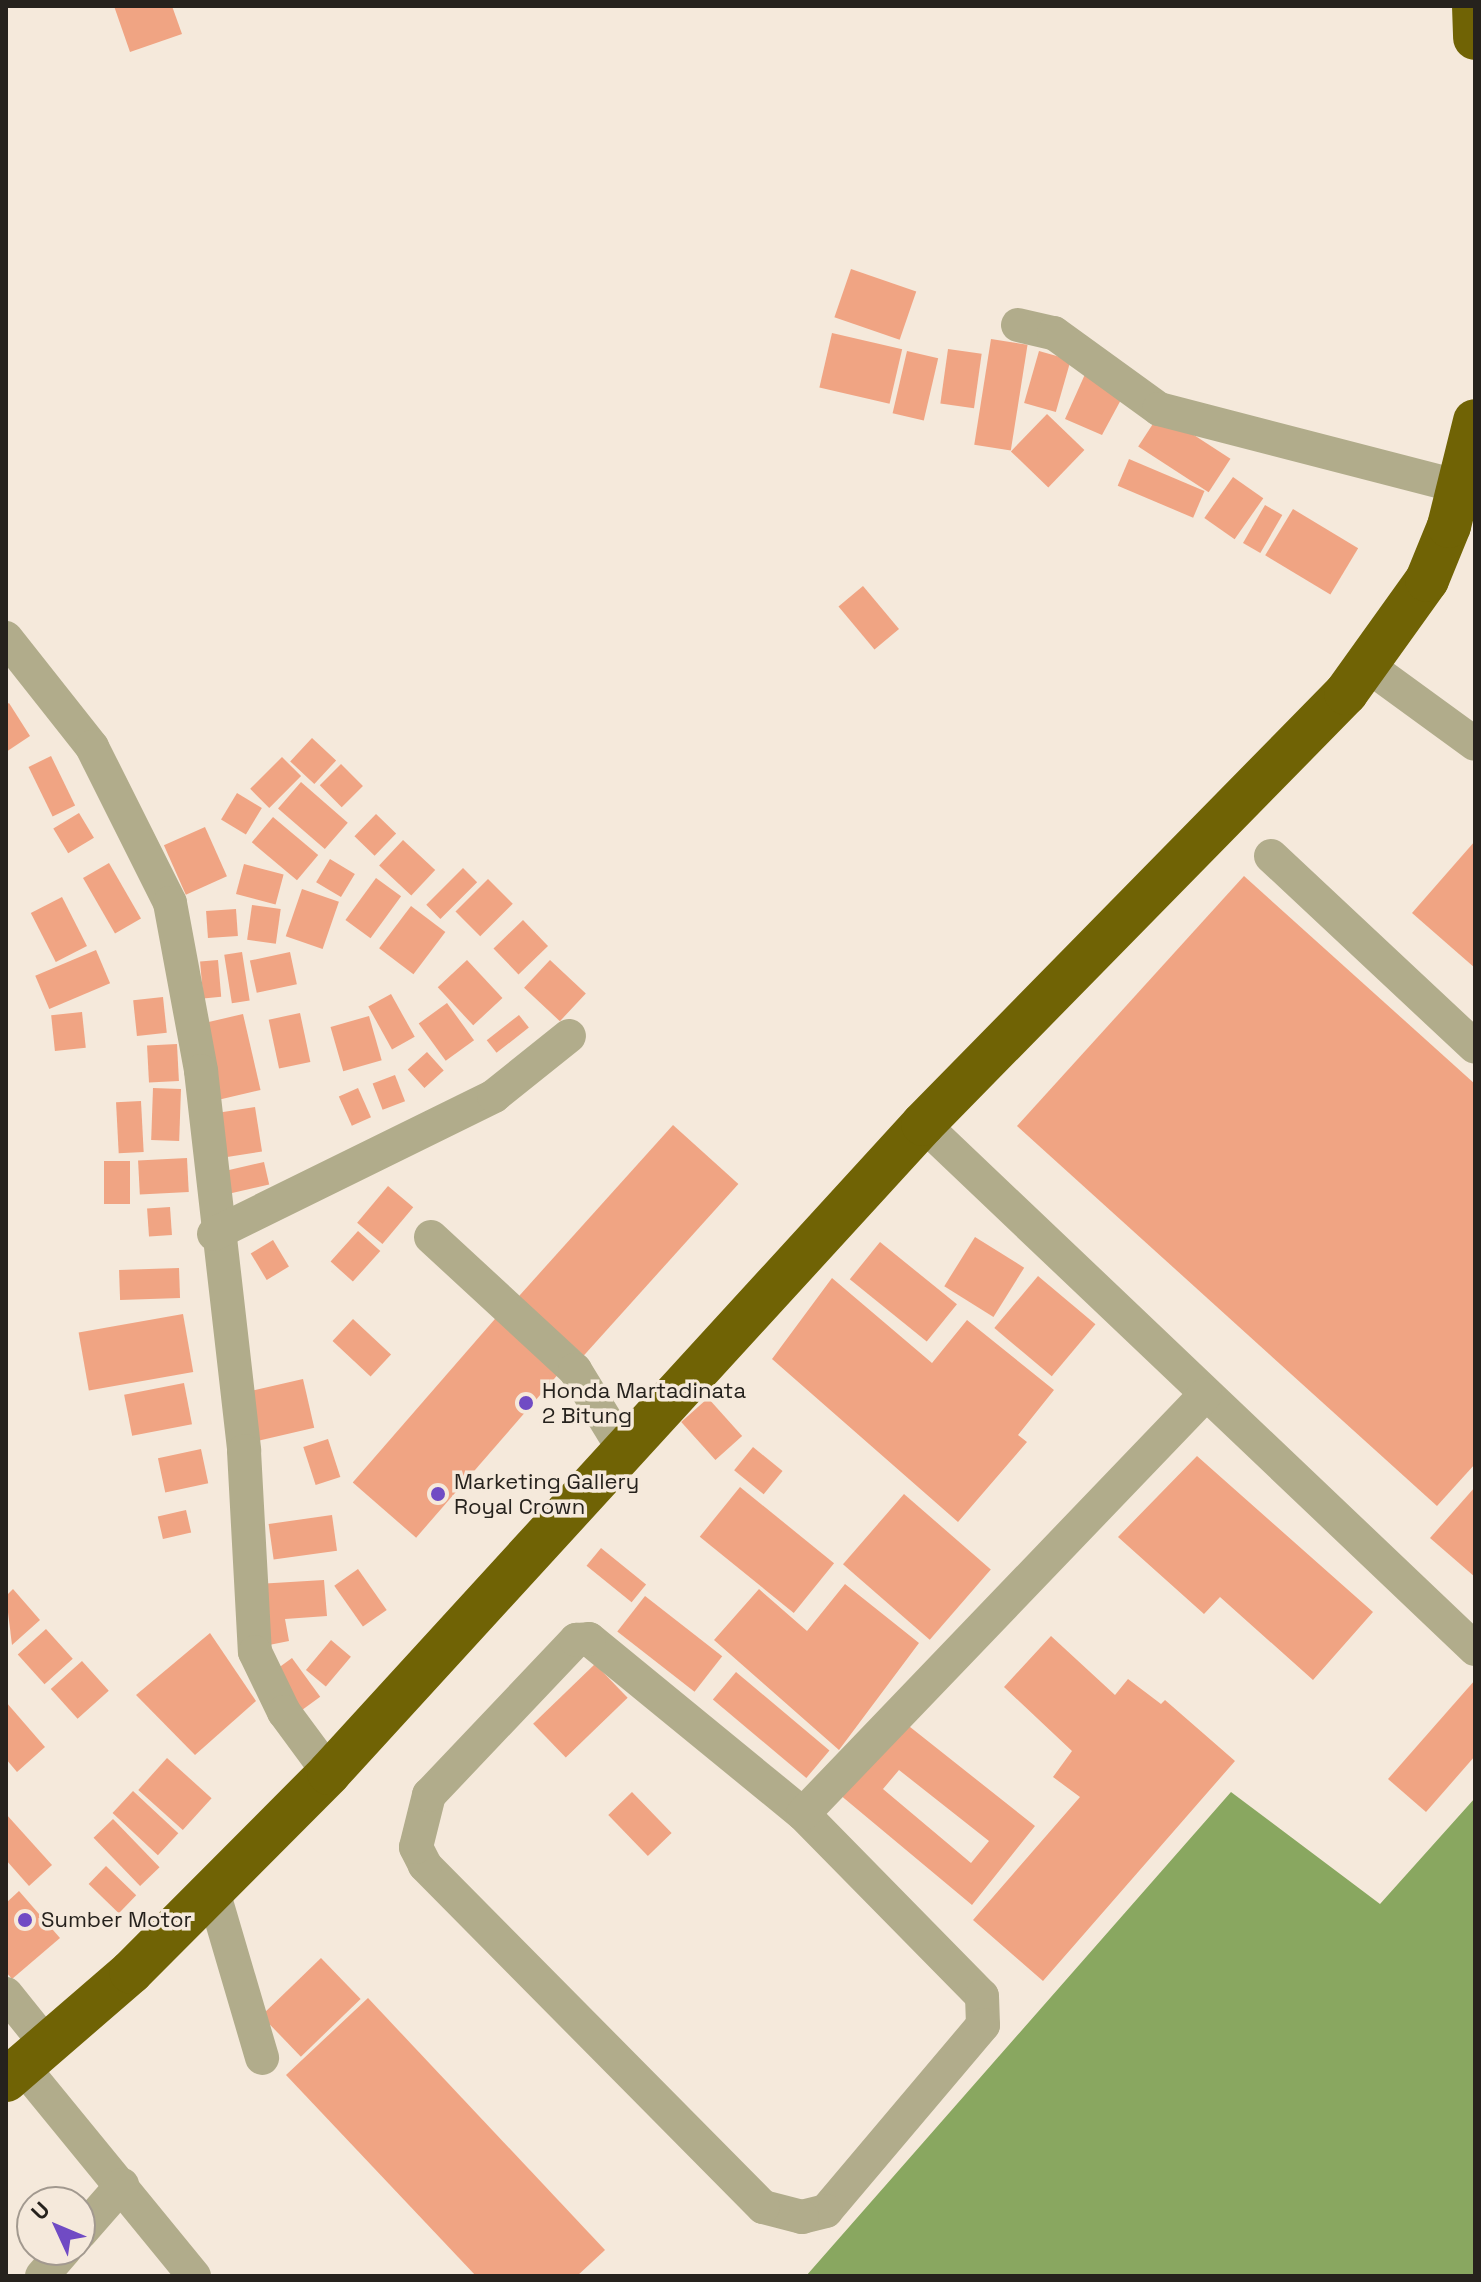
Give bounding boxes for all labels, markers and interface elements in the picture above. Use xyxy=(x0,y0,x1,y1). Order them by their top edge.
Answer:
place label: Honda Martadinata 2 Bitung xyxy=(542,1377,746,1428)
marker: Honda Martadinata 2 Bitung xyxy=(517,1394,535,1412)
place label: Marketing Gallery Royal Crown xyxy=(454,1468,639,1520)
marker: Marketing Gallery Royal Crown xyxy=(429,1485,447,1503)
place label: Sumber Motor xyxy=(41,1907,192,1933)
marker: Sumber Motor xyxy=(16,1911,34,1929)
north arrow xyxy=(16,2186,96,2266)
text: U xyxy=(25,2196,55,2226)

